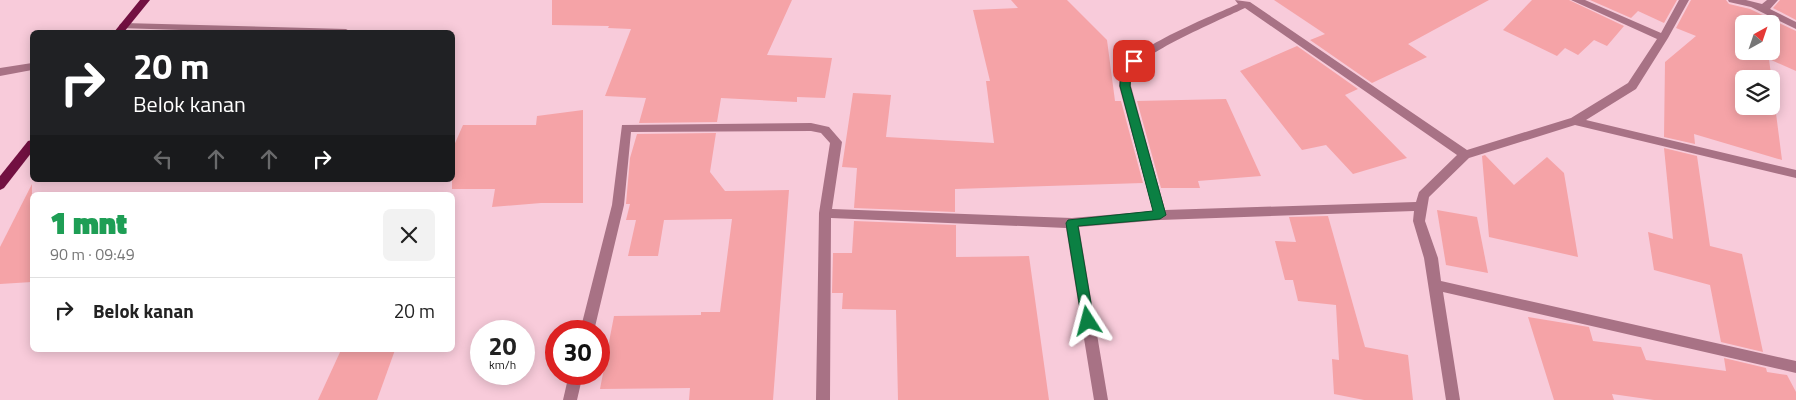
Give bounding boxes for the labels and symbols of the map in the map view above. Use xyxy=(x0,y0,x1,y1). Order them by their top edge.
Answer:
north arrow xyxy=(1735,15,1780,60)
pin xyxy=(1113,40,1155,82)
position arrow xyxy=(1061,294,1113,346)
speed limit sign: 30 xyxy=(545,320,610,385)

